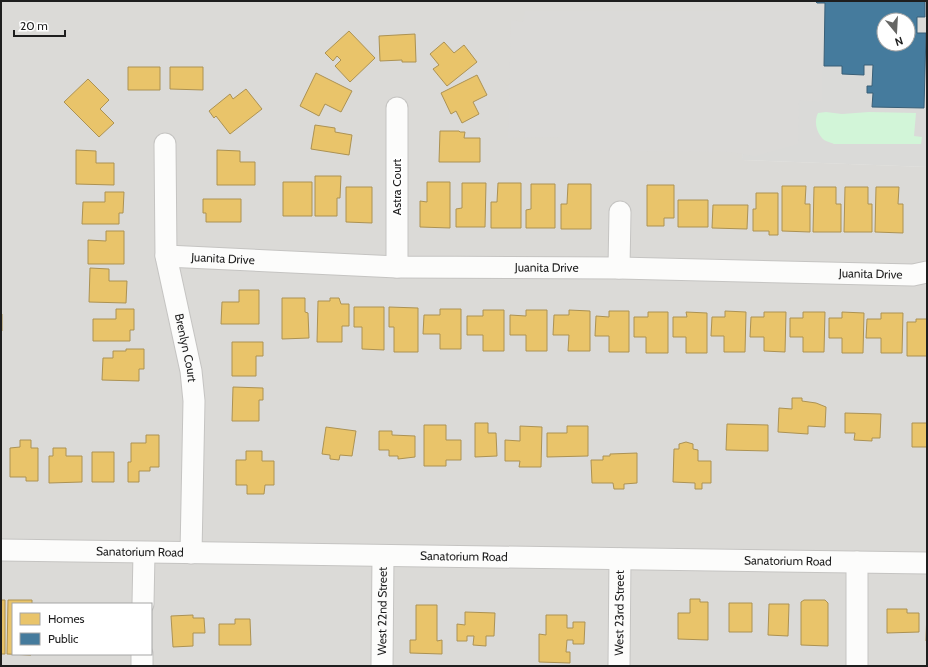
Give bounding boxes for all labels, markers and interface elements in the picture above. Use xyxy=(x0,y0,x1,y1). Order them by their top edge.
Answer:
scale bar xyxy=(14,12,65,38)
north arrow xyxy=(876,12,916,52)
text: 20 m xyxy=(20,18,48,33)
text: N xyxy=(893,34,905,49)
street label: Astra Court xyxy=(389,159,404,215)
street label: Juanita Drive xyxy=(190,249,255,267)
street label: Juanita Drive xyxy=(514,260,579,275)
street label: Juanita Drive xyxy=(838,265,903,282)
street label: Brenlyn Court xyxy=(172,312,200,383)
street label: Sanatorium Road xyxy=(96,543,184,560)
street label: Sanatorium Road xyxy=(420,548,508,564)
street label: Sanatorium Road xyxy=(744,552,832,569)
street label: West 22nd Street xyxy=(374,567,390,655)
street label: West 23rd Street xyxy=(611,570,627,656)
legend xyxy=(12,603,152,655)
text: Homes xyxy=(48,611,85,626)
text: Public xyxy=(48,631,79,646)

